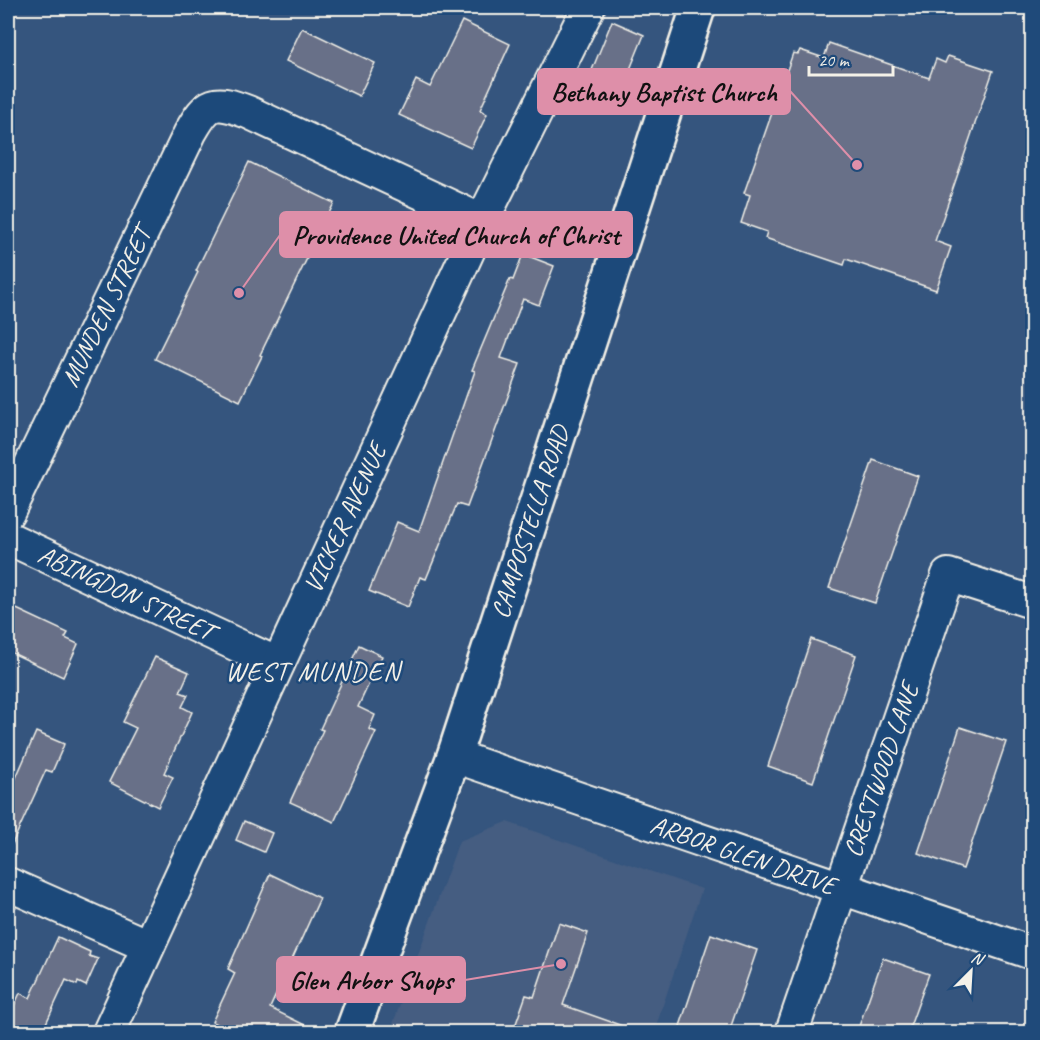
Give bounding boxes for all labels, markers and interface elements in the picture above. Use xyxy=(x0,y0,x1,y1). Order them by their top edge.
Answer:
scale bar xyxy=(809,39,893,77)
text: 20 m xyxy=(818,49,851,71)
callout: Bethany Baptist Church xyxy=(538,69,790,114)
text: Bethany Baptist Church xyxy=(551,75,777,109)
callout: Providence United Church of Christ xyxy=(280,212,632,257)
street label: MUNDEN STREET xyxy=(53,217,161,392)
text: Providence United Church of Christ xyxy=(293,218,623,252)
street label: CAMPOSTELLA ROAD xyxy=(483,419,578,622)
street label: VICKER AVENUE xyxy=(296,435,396,598)
street label: ABINGDON STREET xyxy=(33,538,225,651)
district label: WEST MUNDEN xyxy=(225,654,403,688)
street label: CRESTWOOD LANE xyxy=(836,675,927,861)
street label: ARBOR GLEN DRIVE xyxy=(646,808,843,903)
north arrow xyxy=(941,941,1001,1001)
text: N xyxy=(968,947,988,971)
callout: Glen Arbor Shops xyxy=(277,957,465,1002)
text: Glen Arbor Shops xyxy=(289,963,455,997)

